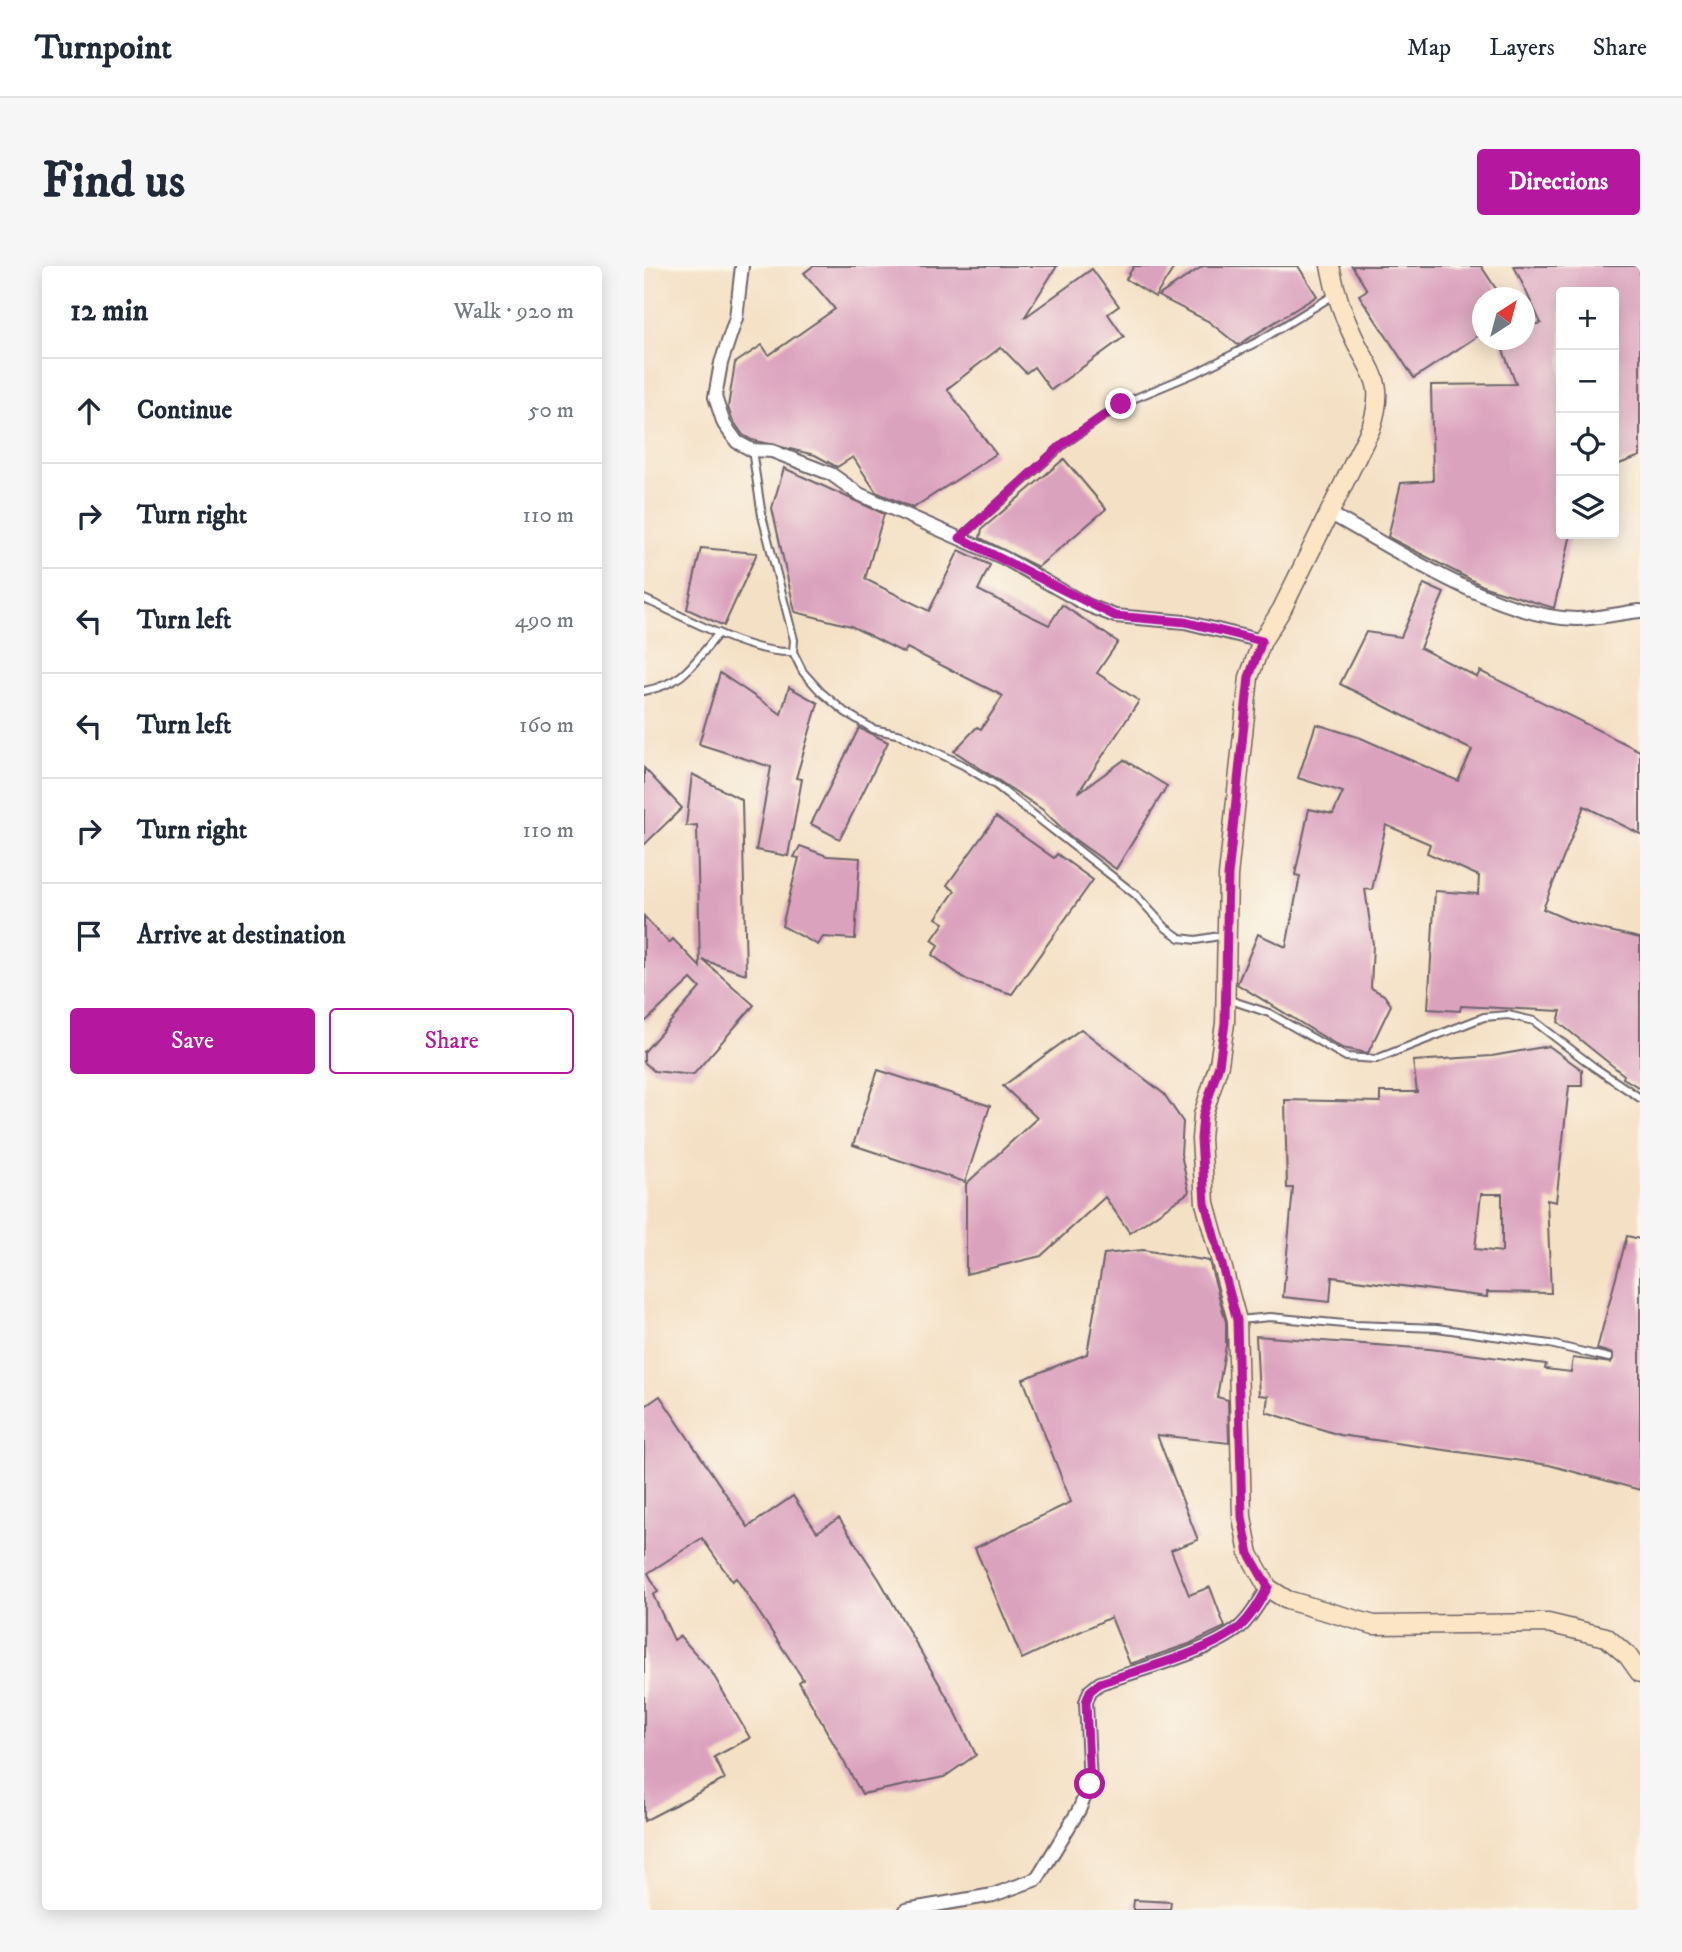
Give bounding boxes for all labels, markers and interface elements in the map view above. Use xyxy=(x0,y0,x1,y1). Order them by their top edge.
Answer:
text: Turnpoint xyxy=(35,28,172,69)
text: Map xyxy=(1407,33,1451,63)
text: Layers xyxy=(1489,33,1555,63)
text: Share xyxy=(1593,33,1647,63)
button: Directions xyxy=(1477,149,1640,215)
text: Find us xyxy=(42,151,185,213)
north arrow xyxy=(1472,287,1535,350)
map controls xyxy=(1556,287,1619,539)
button: + xyxy=(1556,287,1619,350)
text: 12 min xyxy=(70,293,148,330)
text: Walk · 920 m xyxy=(453,297,574,326)
button: − xyxy=(1556,350,1619,413)
route end xyxy=(1105,388,1136,419)
icon: ahead xyxy=(70,392,108,430)
text: Continue xyxy=(137,394,232,427)
text: 50 m xyxy=(528,396,574,425)
button: locate xyxy=(1556,413,1619,476)
button: layers xyxy=(1556,476,1619,539)
icon: right xyxy=(70,497,108,535)
text: Turn right xyxy=(137,499,247,532)
text: 110 m xyxy=(523,501,574,530)
icon: left xyxy=(70,602,108,640)
text: Turn left xyxy=(137,604,231,637)
text: 490 m xyxy=(515,606,574,635)
icon: left xyxy=(70,707,108,745)
text: Turn left xyxy=(137,709,231,742)
text: 160 m xyxy=(519,711,574,740)
icon: right xyxy=(70,812,108,850)
text: Turn right xyxy=(137,814,247,847)
text: 110 m xyxy=(523,816,574,845)
icon: arrive xyxy=(70,917,108,955)
text: Arrive at destination xyxy=(137,919,346,952)
button: Save xyxy=(70,1008,315,1074)
button: Share xyxy=(329,1008,574,1074)
route start xyxy=(1074,1768,1105,1799)

